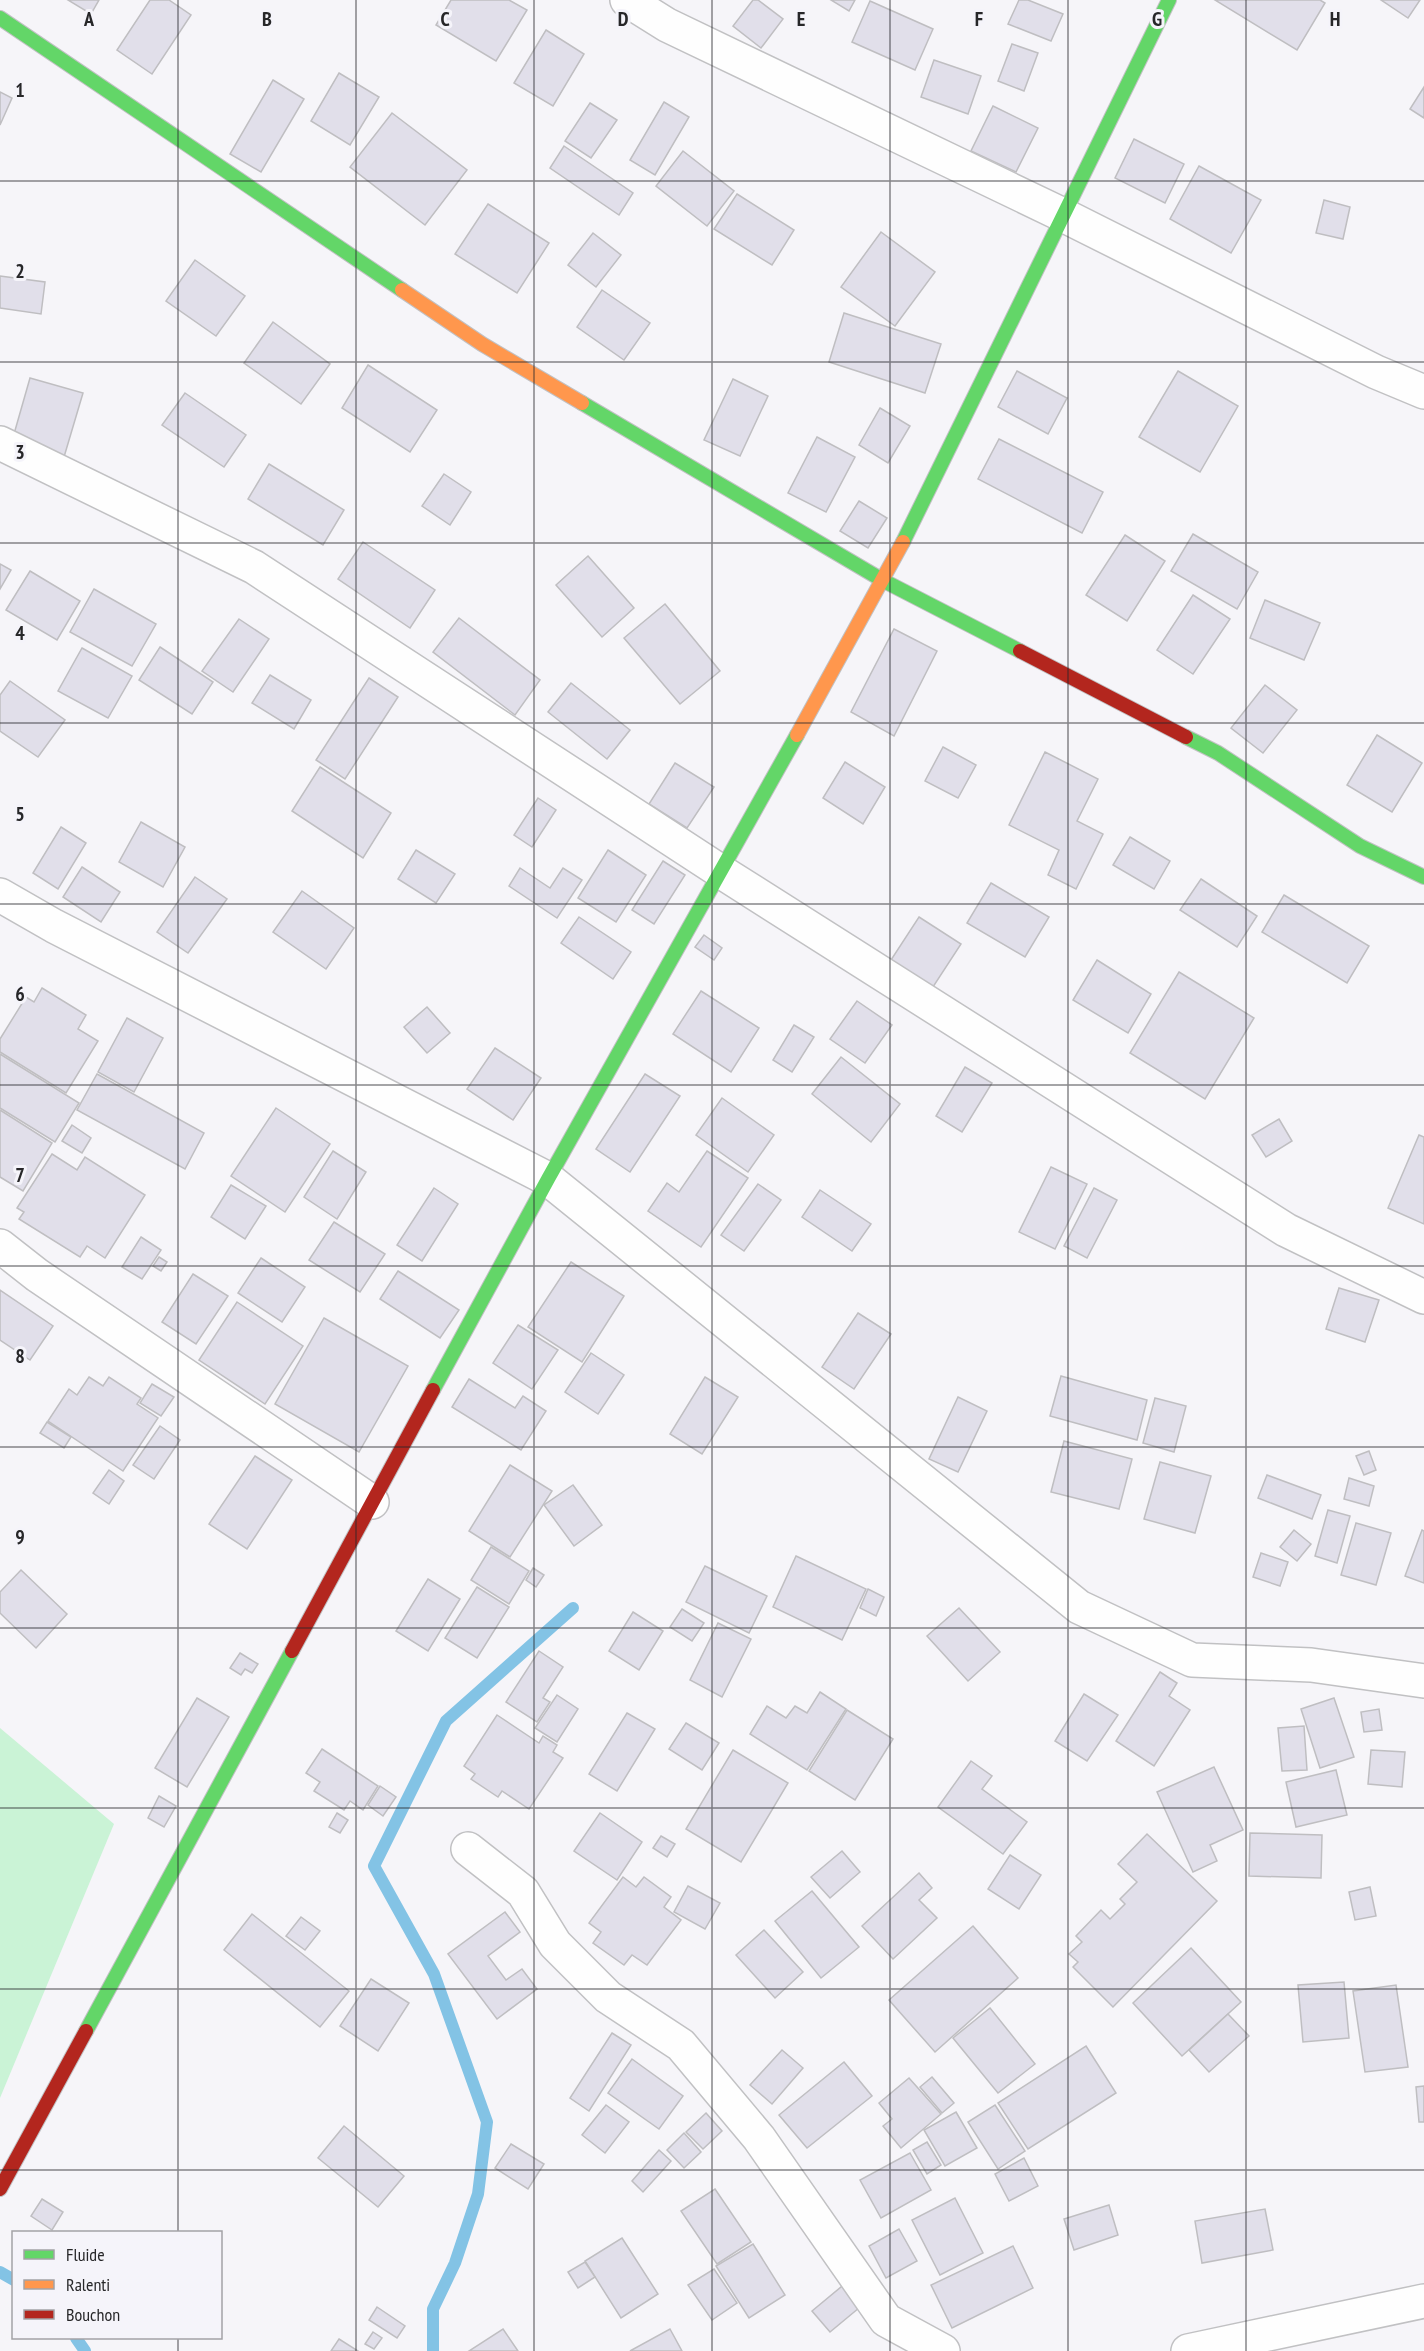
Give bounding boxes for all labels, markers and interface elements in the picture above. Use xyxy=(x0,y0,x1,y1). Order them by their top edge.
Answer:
text: A xyxy=(83,6,95,32)
text: B xyxy=(262,6,272,32)
text: C xyxy=(440,6,450,32)
text: D xyxy=(618,6,629,32)
text: E xyxy=(797,6,805,32)
text: F xyxy=(975,6,983,32)
text: G xyxy=(1152,6,1162,32)
text: H xyxy=(1330,6,1340,32)
text: 1 xyxy=(15,77,25,103)
text: 2 xyxy=(15,258,25,284)
text: 3 xyxy=(15,439,25,465)
text: 4 xyxy=(15,620,25,646)
text: 5 xyxy=(15,801,25,827)
text: 6 xyxy=(15,981,25,1007)
text: 7 xyxy=(15,1162,25,1188)
text: 8 xyxy=(15,1343,25,1369)
text: 9 xyxy=(15,1524,25,1550)
legend xyxy=(12,2231,222,2339)
text: Fluide xyxy=(66,2243,105,2266)
text: Ralenti xyxy=(66,2273,110,2296)
text: Bouchon xyxy=(66,2303,120,2326)

